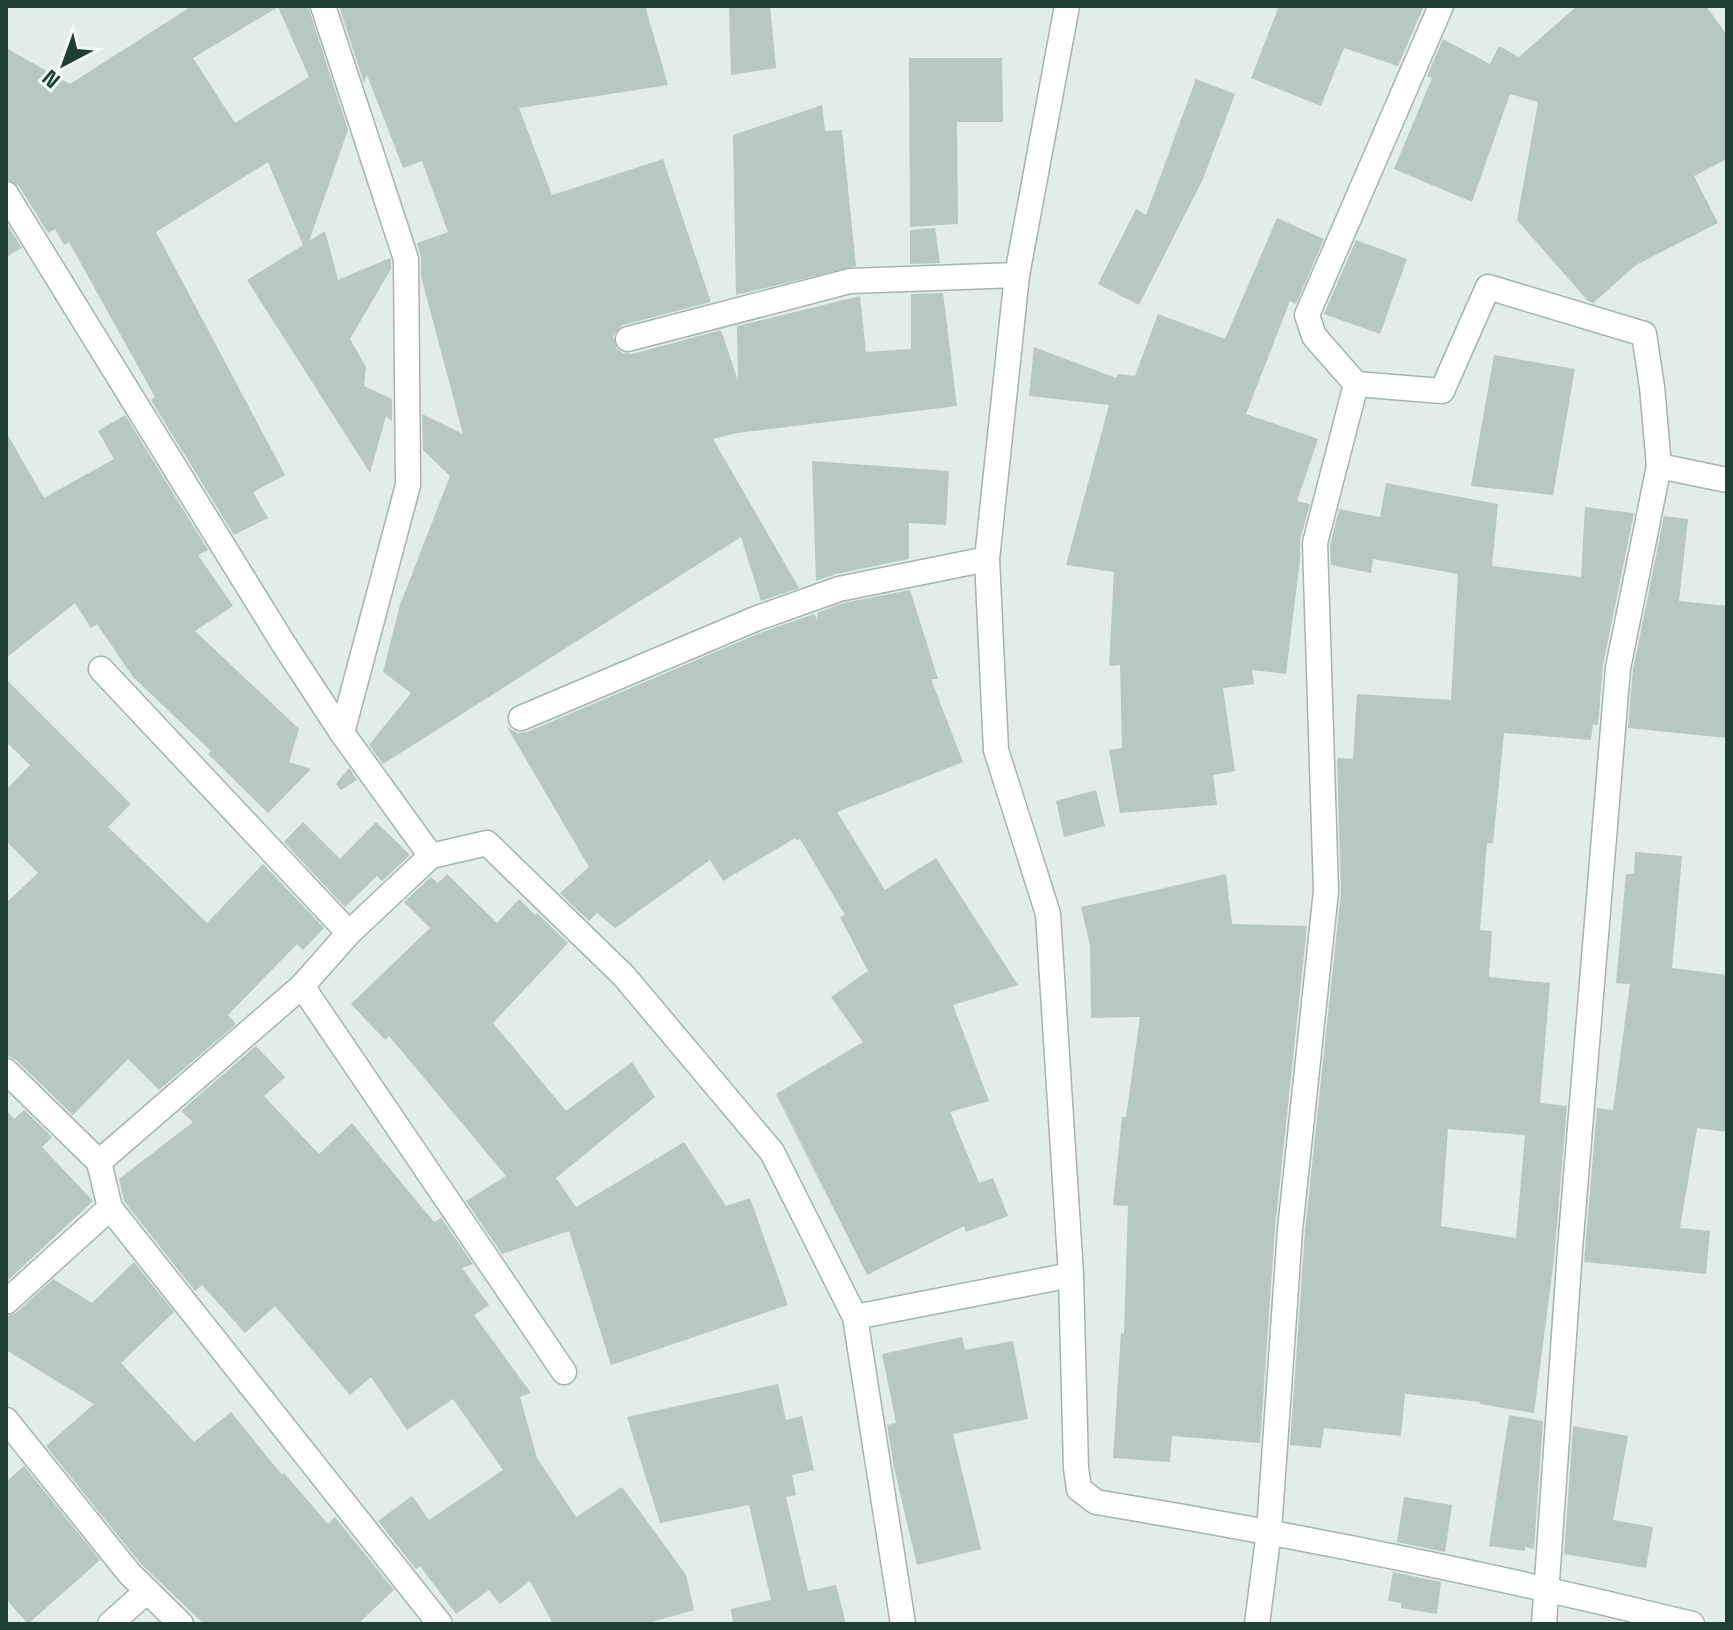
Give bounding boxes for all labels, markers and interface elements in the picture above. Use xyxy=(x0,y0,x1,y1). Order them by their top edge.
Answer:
north arrow xyxy=(24,24,104,104)
text: N xyxy=(36,64,66,94)

